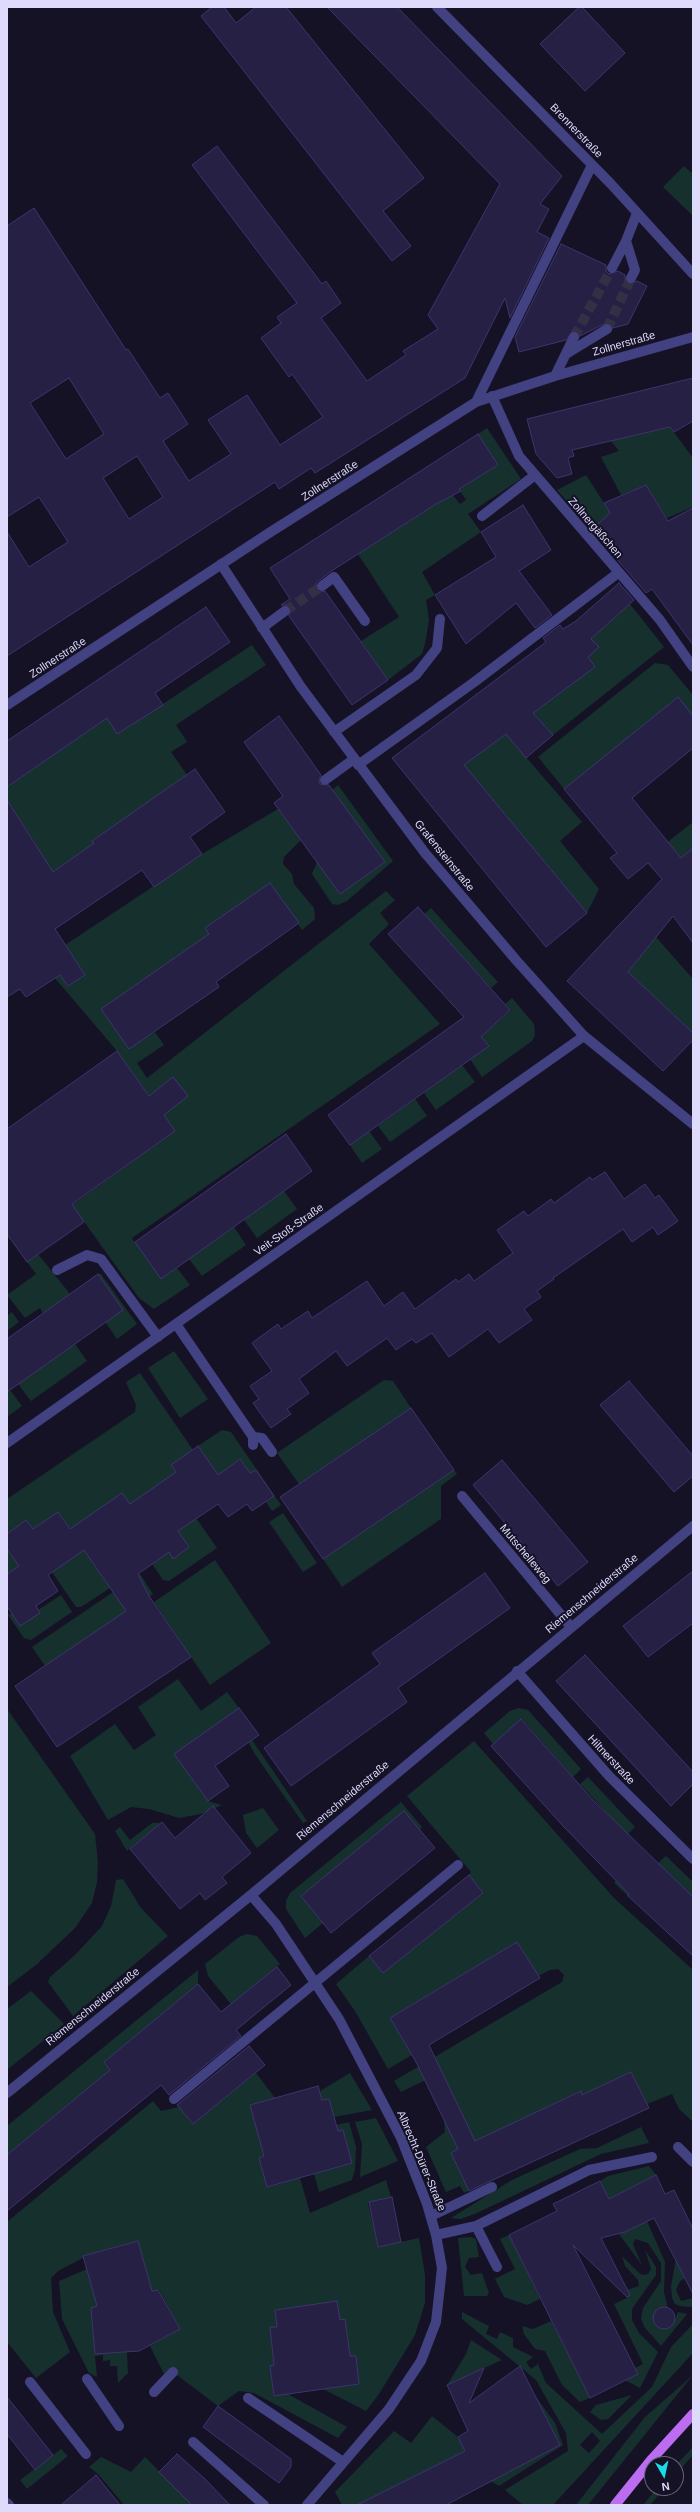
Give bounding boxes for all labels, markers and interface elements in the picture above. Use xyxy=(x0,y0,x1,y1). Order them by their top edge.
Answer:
street label: Brennerstraße xyxy=(547,101,605,161)
street label: Zollnerstraße xyxy=(591,329,657,359)
street label: Zollnerstraße xyxy=(299,458,361,504)
street label: Zollnergäßchen xyxy=(565,495,625,561)
street label: Zollnerstraße xyxy=(27,635,89,681)
street label: Grafensteinstraße xyxy=(411,818,477,894)
street label: Veit-Stoß-Straße xyxy=(252,1201,326,1259)
street label: Mutschelleweg xyxy=(497,1522,553,1586)
street label: Riemenschneiderstraße xyxy=(543,1551,641,1637)
street label: Hiltnerstraße xyxy=(585,1732,637,1788)
street label: Riemenschneiderstraße xyxy=(294,1758,392,1844)
street label: Riemenschneiderstraße xyxy=(43,1965,143,2049)
street label: Albrecht-Dürer-Straße xyxy=(394,2109,448,2213)
north arrow xyxy=(644,2456,684,2496)
text: N xyxy=(661,2480,671,2493)

